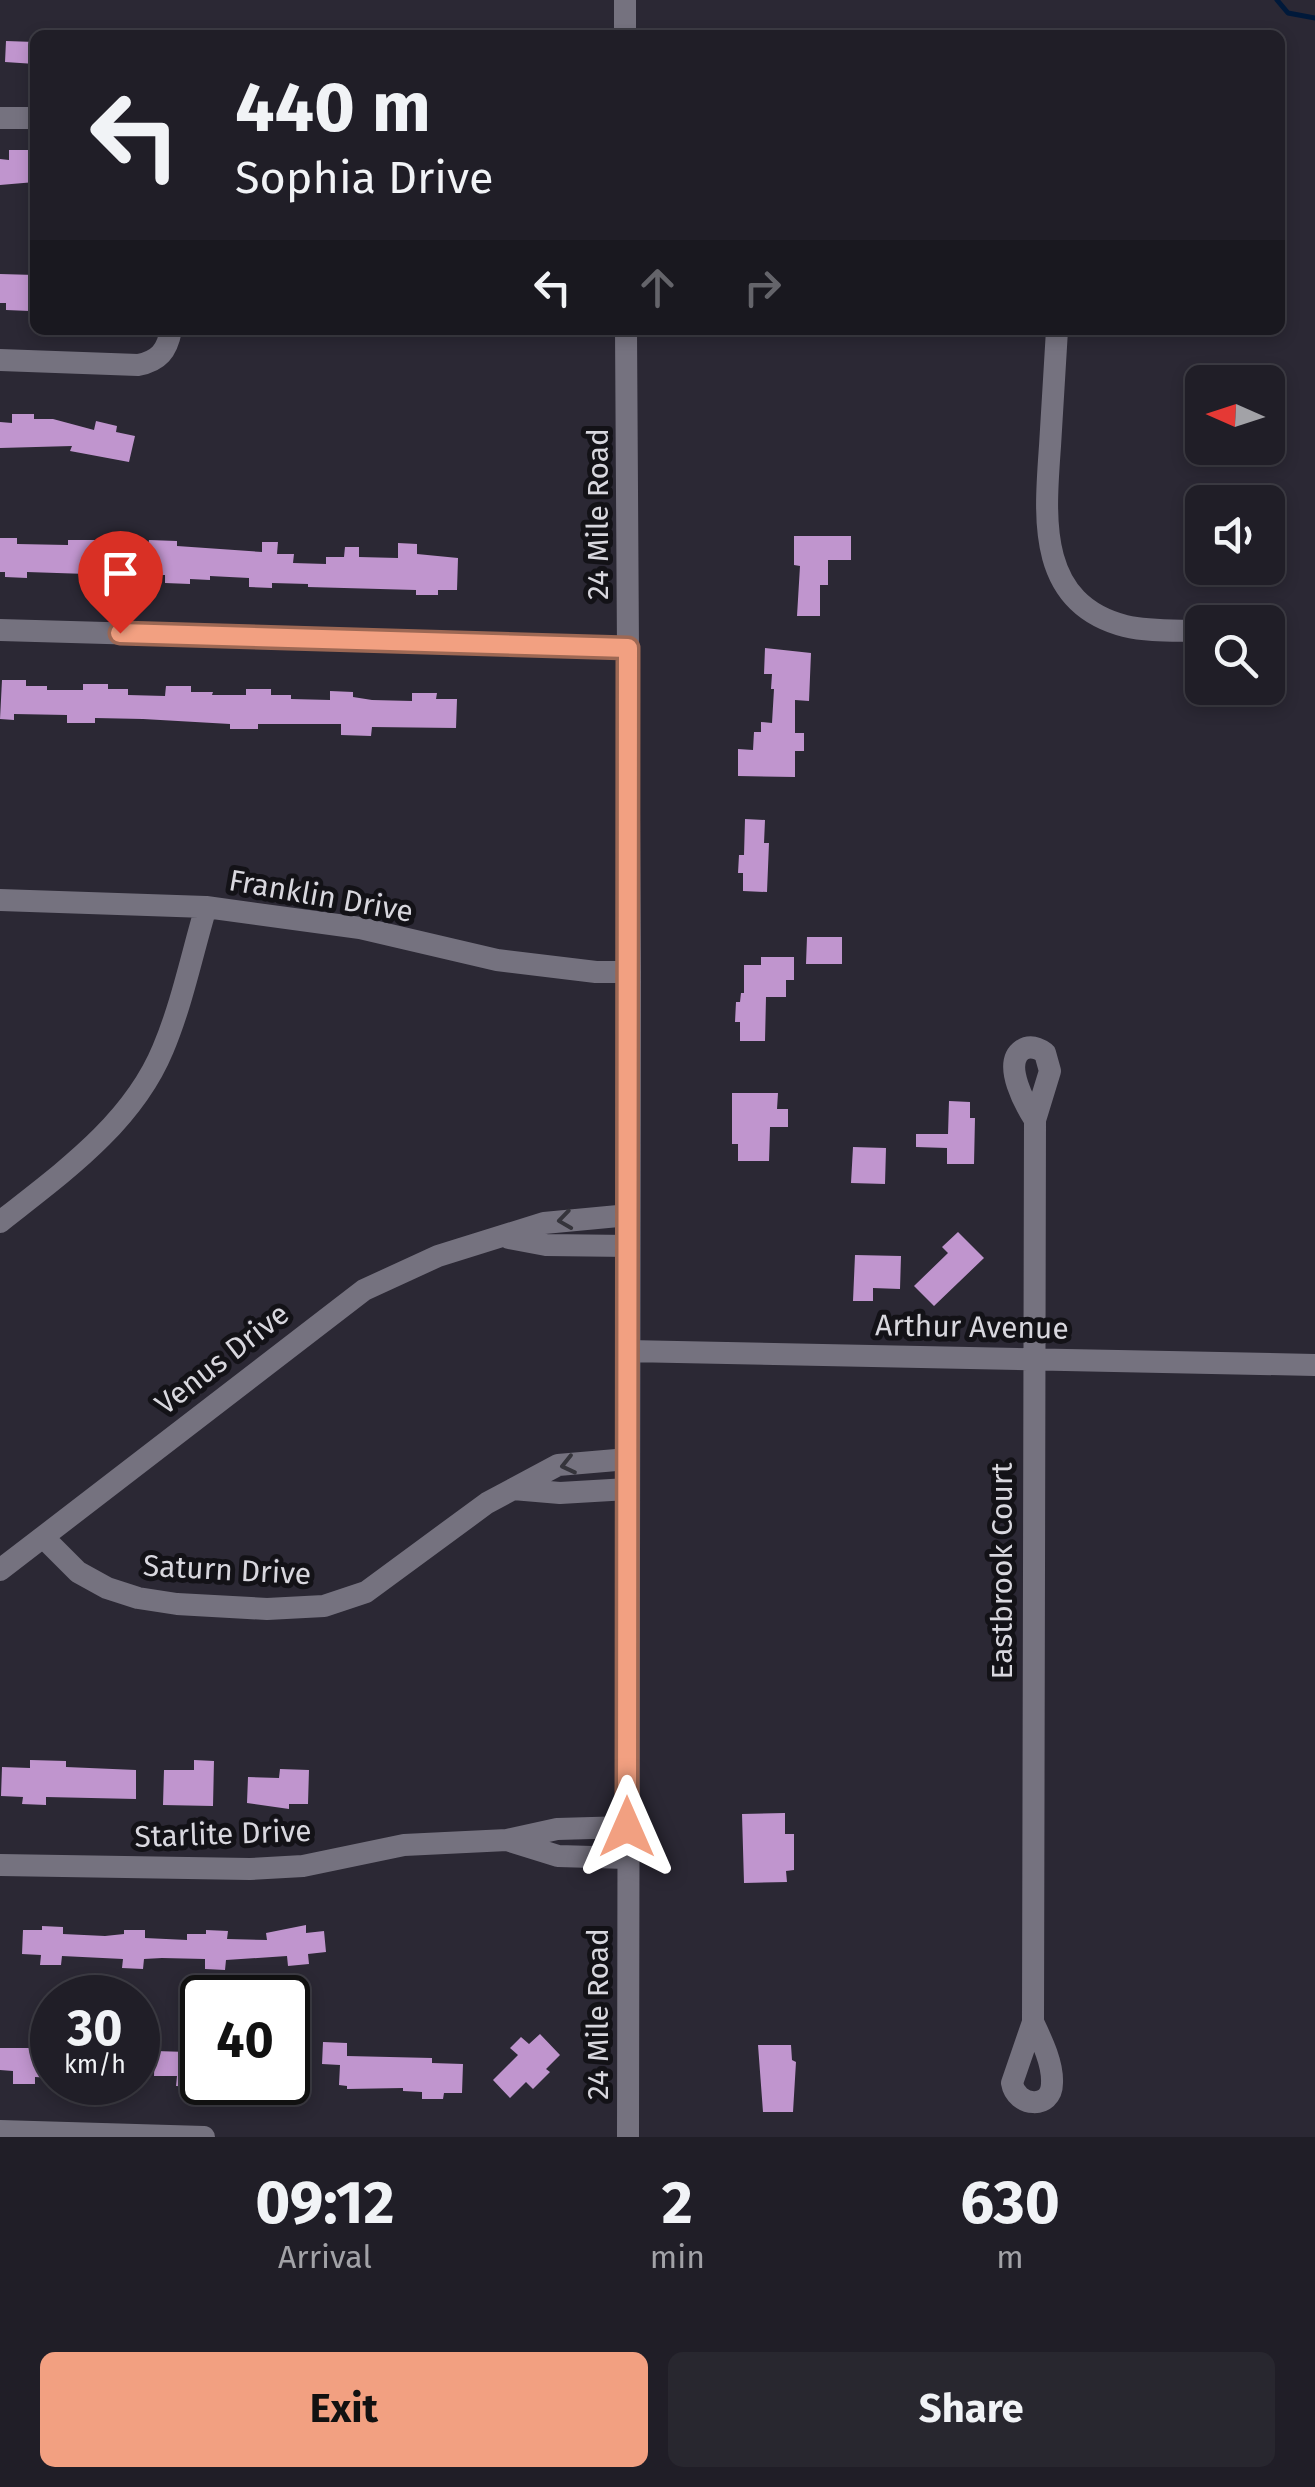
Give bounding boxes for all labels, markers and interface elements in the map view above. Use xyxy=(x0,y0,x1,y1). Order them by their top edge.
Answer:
text: 440 m xyxy=(235,66,431,150)
icon: left xyxy=(70,70,200,200)
text: Sophia Drive xyxy=(235,151,494,205)
icon: left xyxy=(525,260,580,315)
icon: ahead xyxy=(630,260,685,315)
icon: right xyxy=(735,260,790,315)
north arrow xyxy=(1185,365,1285,465)
map controls xyxy=(1185,365,1285,705)
street label: 24 Mile Road xyxy=(580,428,616,600)
button: sound xyxy=(1185,485,1285,585)
pin xyxy=(78,531,163,634)
icon: arrive xyxy=(93,546,148,601)
button: search xyxy=(1185,605,1285,705)
street label: Franklin Drive xyxy=(226,862,416,930)
one-way arrow xyxy=(557,1208,574,1229)
street label: Venus Drive xyxy=(148,1296,296,1422)
street label: Arthur Avenue xyxy=(875,1307,1069,1347)
one-way arrow xyxy=(560,1453,577,1474)
street label: Eastbrook Court xyxy=(984,1462,1020,1680)
street label: Saturn Drive xyxy=(142,1548,312,1592)
position arrow xyxy=(575,1775,679,1879)
street label: Starlite Drive xyxy=(134,1813,312,1855)
street label: 24 Mile Road xyxy=(580,1928,616,2100)
speed limit sign: 40 xyxy=(180,1975,310,2105)
text: 30 xyxy=(67,1998,123,2058)
text: km/h xyxy=(64,2050,126,2080)
text: 09:12 xyxy=(255,2167,395,2239)
text: 2 xyxy=(662,2167,693,2239)
text: 630 xyxy=(960,2167,1060,2239)
text: Arrival xyxy=(278,2238,372,2276)
text: min xyxy=(650,2238,705,2276)
text: m xyxy=(996,2238,1024,2276)
button: Exit xyxy=(40,2352,648,2467)
button: Share xyxy=(668,2352,1275,2467)

